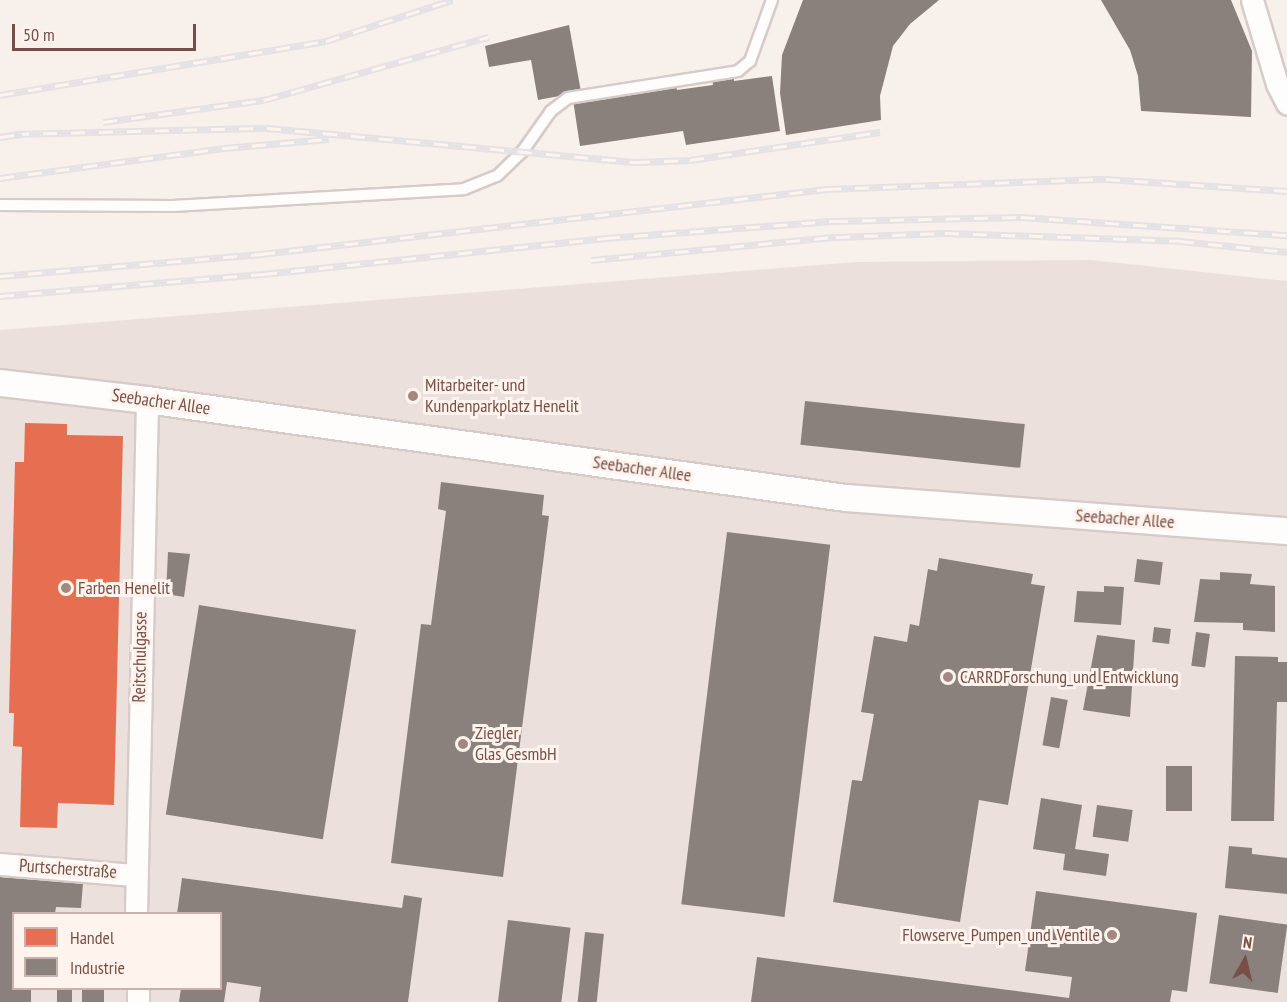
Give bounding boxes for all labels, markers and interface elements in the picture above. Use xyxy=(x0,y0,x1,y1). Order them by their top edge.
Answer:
scale bar xyxy=(15,12,200,50)
text: 50 m xyxy=(23,23,55,46)
place label: Mitarbeiter- und Kundenparkplatz Henelit xyxy=(425,375,579,418)
street label: Seebacher Allee xyxy=(110,384,212,420)
marker: Mitarbeiter- und Kundenparkplatz Henelit xyxy=(406,389,420,403)
street label: Seebacher Allee xyxy=(591,451,693,487)
street label: Seebacher Allee xyxy=(1075,505,1175,533)
place label: Farben Henelit xyxy=(78,577,170,599)
marker: Farben Henelit xyxy=(59,581,73,595)
street label: Reitschulgasse xyxy=(128,611,152,703)
place label: CARRDForschung_und_Entwicklung xyxy=(960,666,1179,688)
marker: CARRDForschung_und_Entwicklung xyxy=(941,670,955,684)
place label: Ziegler Glas GesmbH xyxy=(475,723,557,766)
marker: Ziegler Glas GesmbH xyxy=(456,737,470,751)
street label: Purtscherstraße xyxy=(18,855,118,883)
legend xyxy=(12,912,222,990)
place label: Flowserve_Pumpen_und_Ventile xyxy=(902,924,1100,946)
text: Handel xyxy=(70,926,114,949)
marker: Flowserve_Pumpen_und_Ventile xyxy=(1105,928,1119,942)
north arrow xyxy=(1215,930,1275,990)
text: N xyxy=(1242,932,1253,953)
text: Industrie xyxy=(70,956,125,979)

